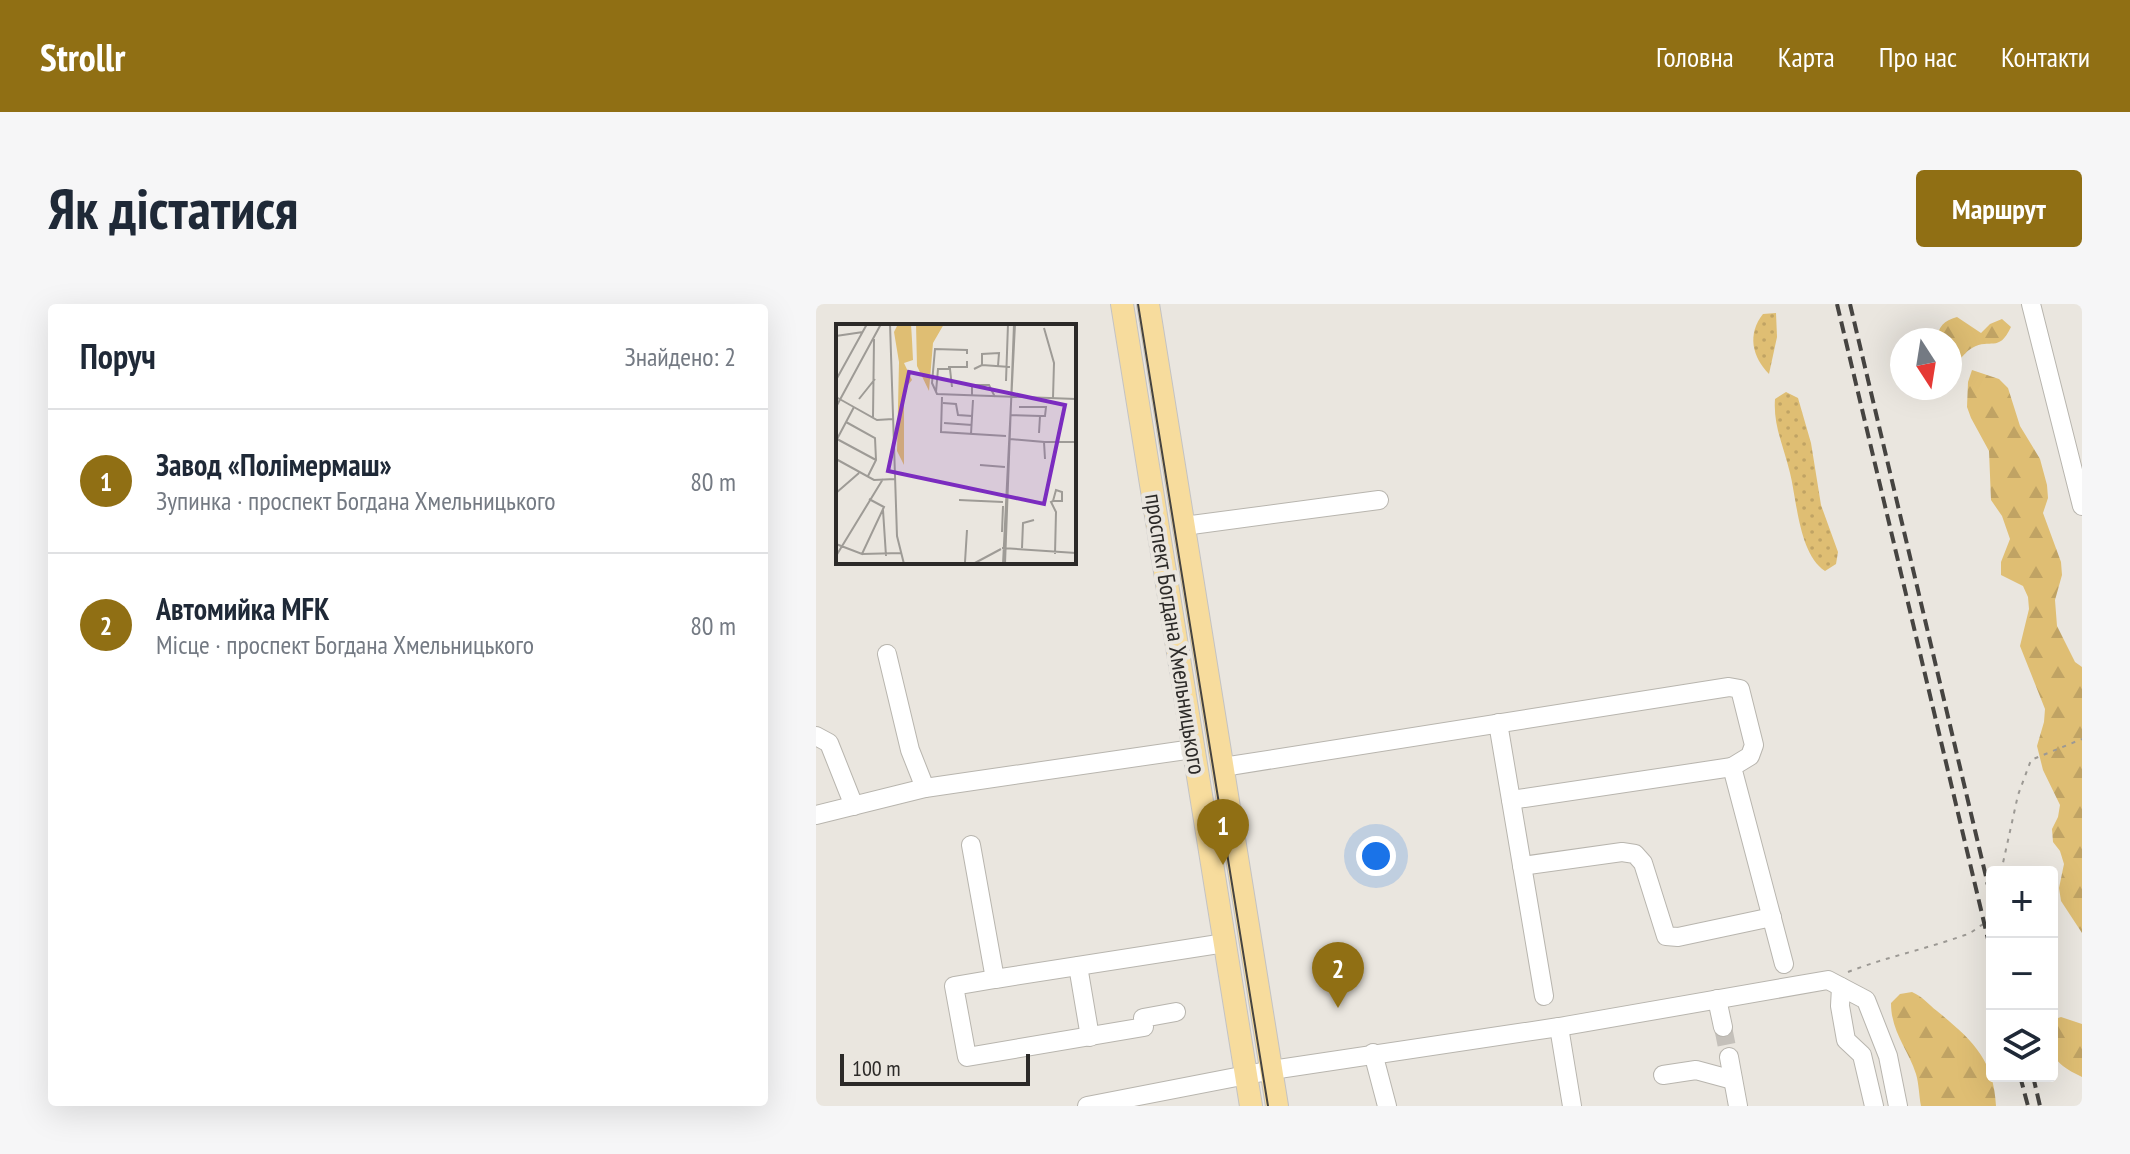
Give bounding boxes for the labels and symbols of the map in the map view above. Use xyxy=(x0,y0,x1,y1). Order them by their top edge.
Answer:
inset map xyxy=(836,324,1076,564)
north arrow xyxy=(1890,328,1962,400)
street label: проспект Богдана Хмельницького xyxy=(1138,491,1213,777)
pin: 1 xyxy=(1197,799,1249,865)
your location xyxy=(1356,836,1396,876)
pin: 2 xyxy=(1312,942,1364,1008)
scale bar xyxy=(840,1050,1030,1086)

